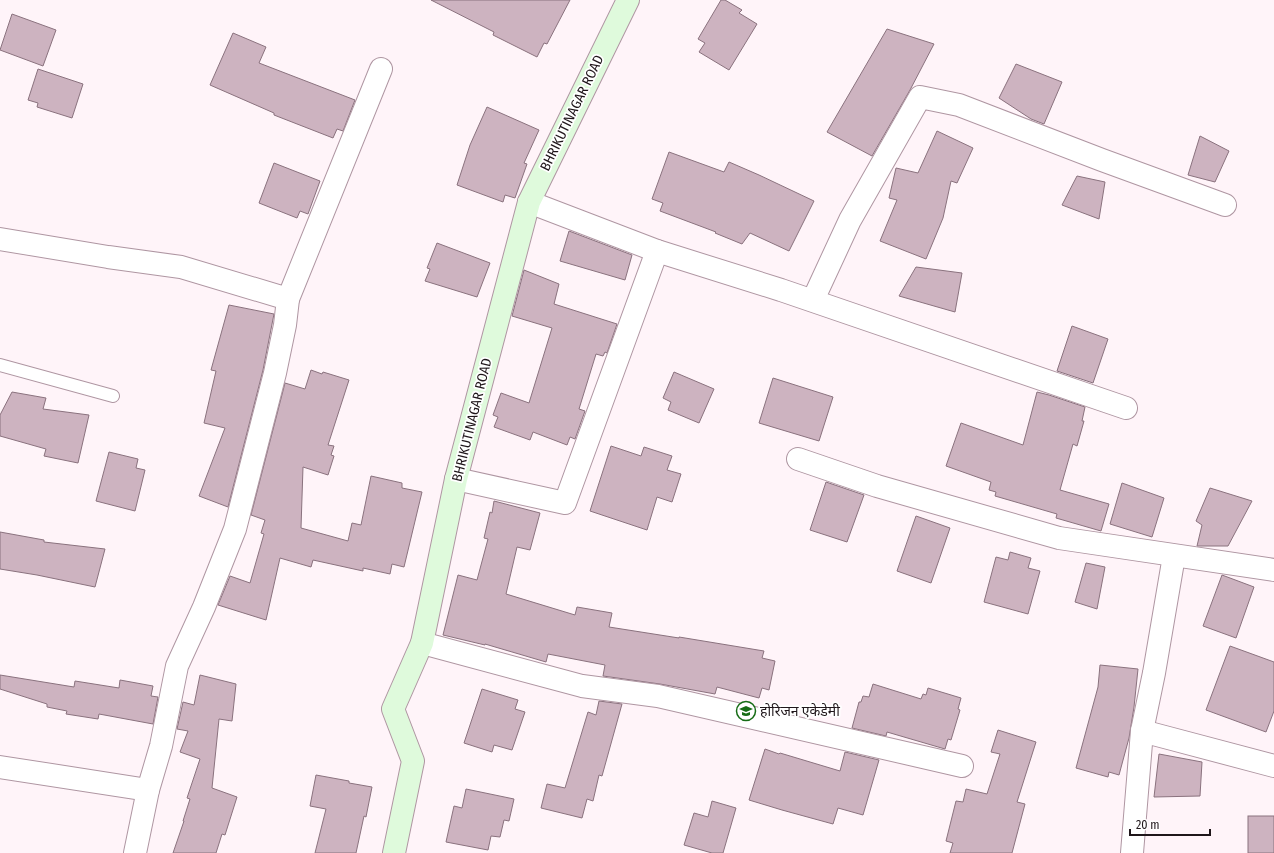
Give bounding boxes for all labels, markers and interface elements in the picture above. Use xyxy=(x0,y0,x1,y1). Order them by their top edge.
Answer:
street label: BHRIKUTINAGAR ROAD xyxy=(537,52,607,174)
street label: BHRIKUTINAGAR ROAD xyxy=(448,356,496,484)
school or university icon: होरिजन एकेडेमी xyxy=(735,700,757,722)
place label: होरिजन एकेडेमी xyxy=(760,702,840,720)
scale bar xyxy=(1130,811,1210,837)
text: 20 m xyxy=(1136,818,1160,832)

